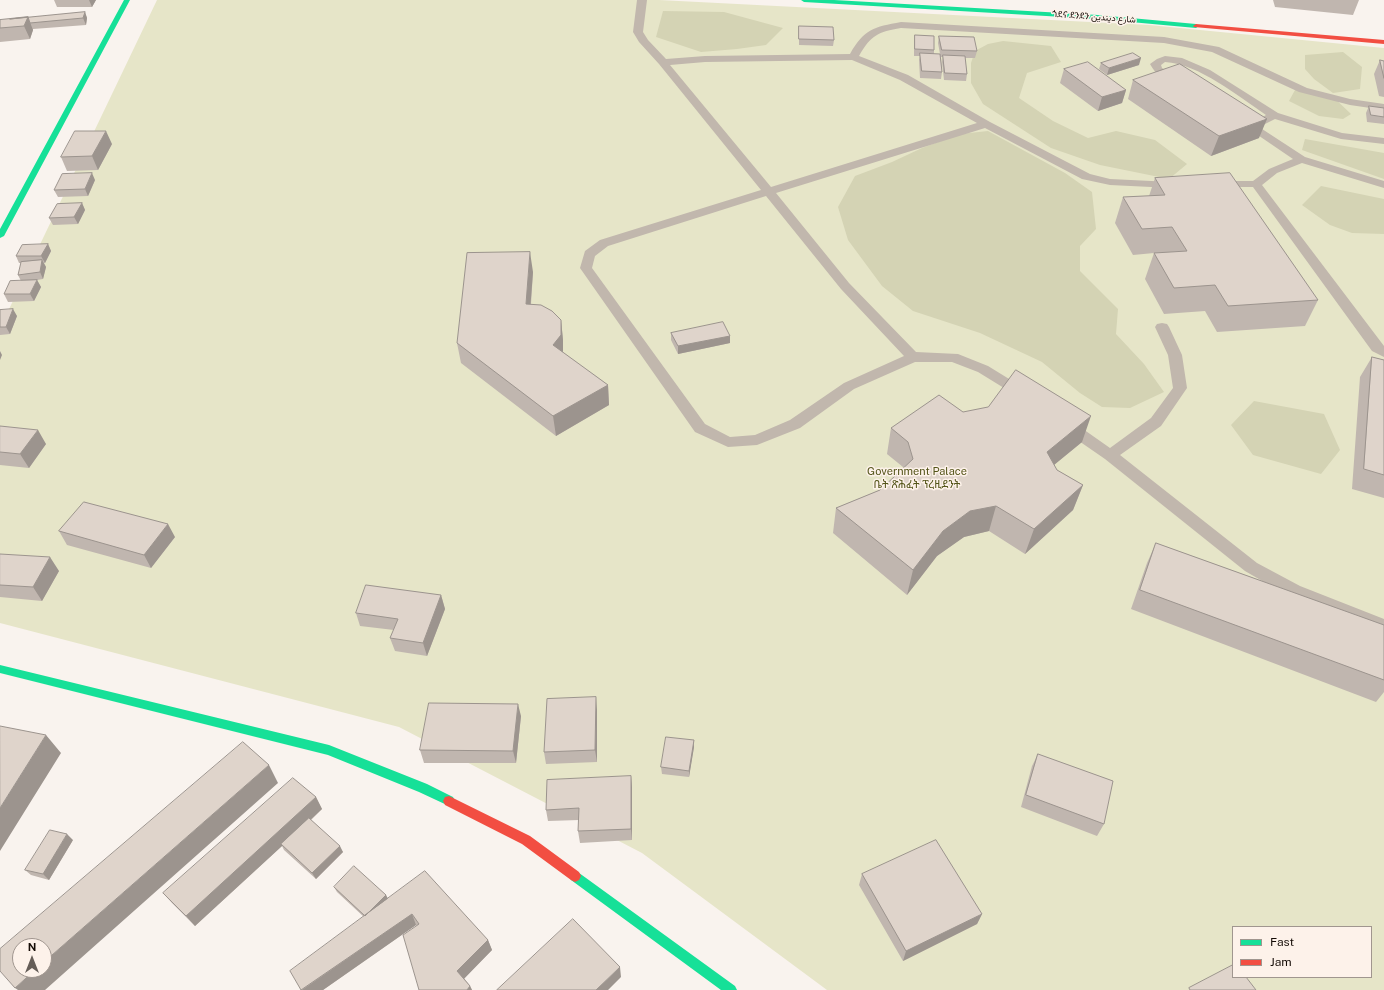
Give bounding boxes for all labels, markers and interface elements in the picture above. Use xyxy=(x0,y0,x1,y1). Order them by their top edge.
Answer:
street label: ጎደና ደንደን شارع ديندين xyxy=(1052,9,1136,25)
park label: Government Palace ቤት ጽሕፈት ፕረዚደንት xyxy=(867,465,967,491)
legend xyxy=(1232,926,1372,978)
text: Fast xyxy=(1270,935,1294,949)
north arrow xyxy=(12,938,52,978)
text: N xyxy=(28,941,36,953)
text: Jam xyxy=(1270,955,1292,969)

